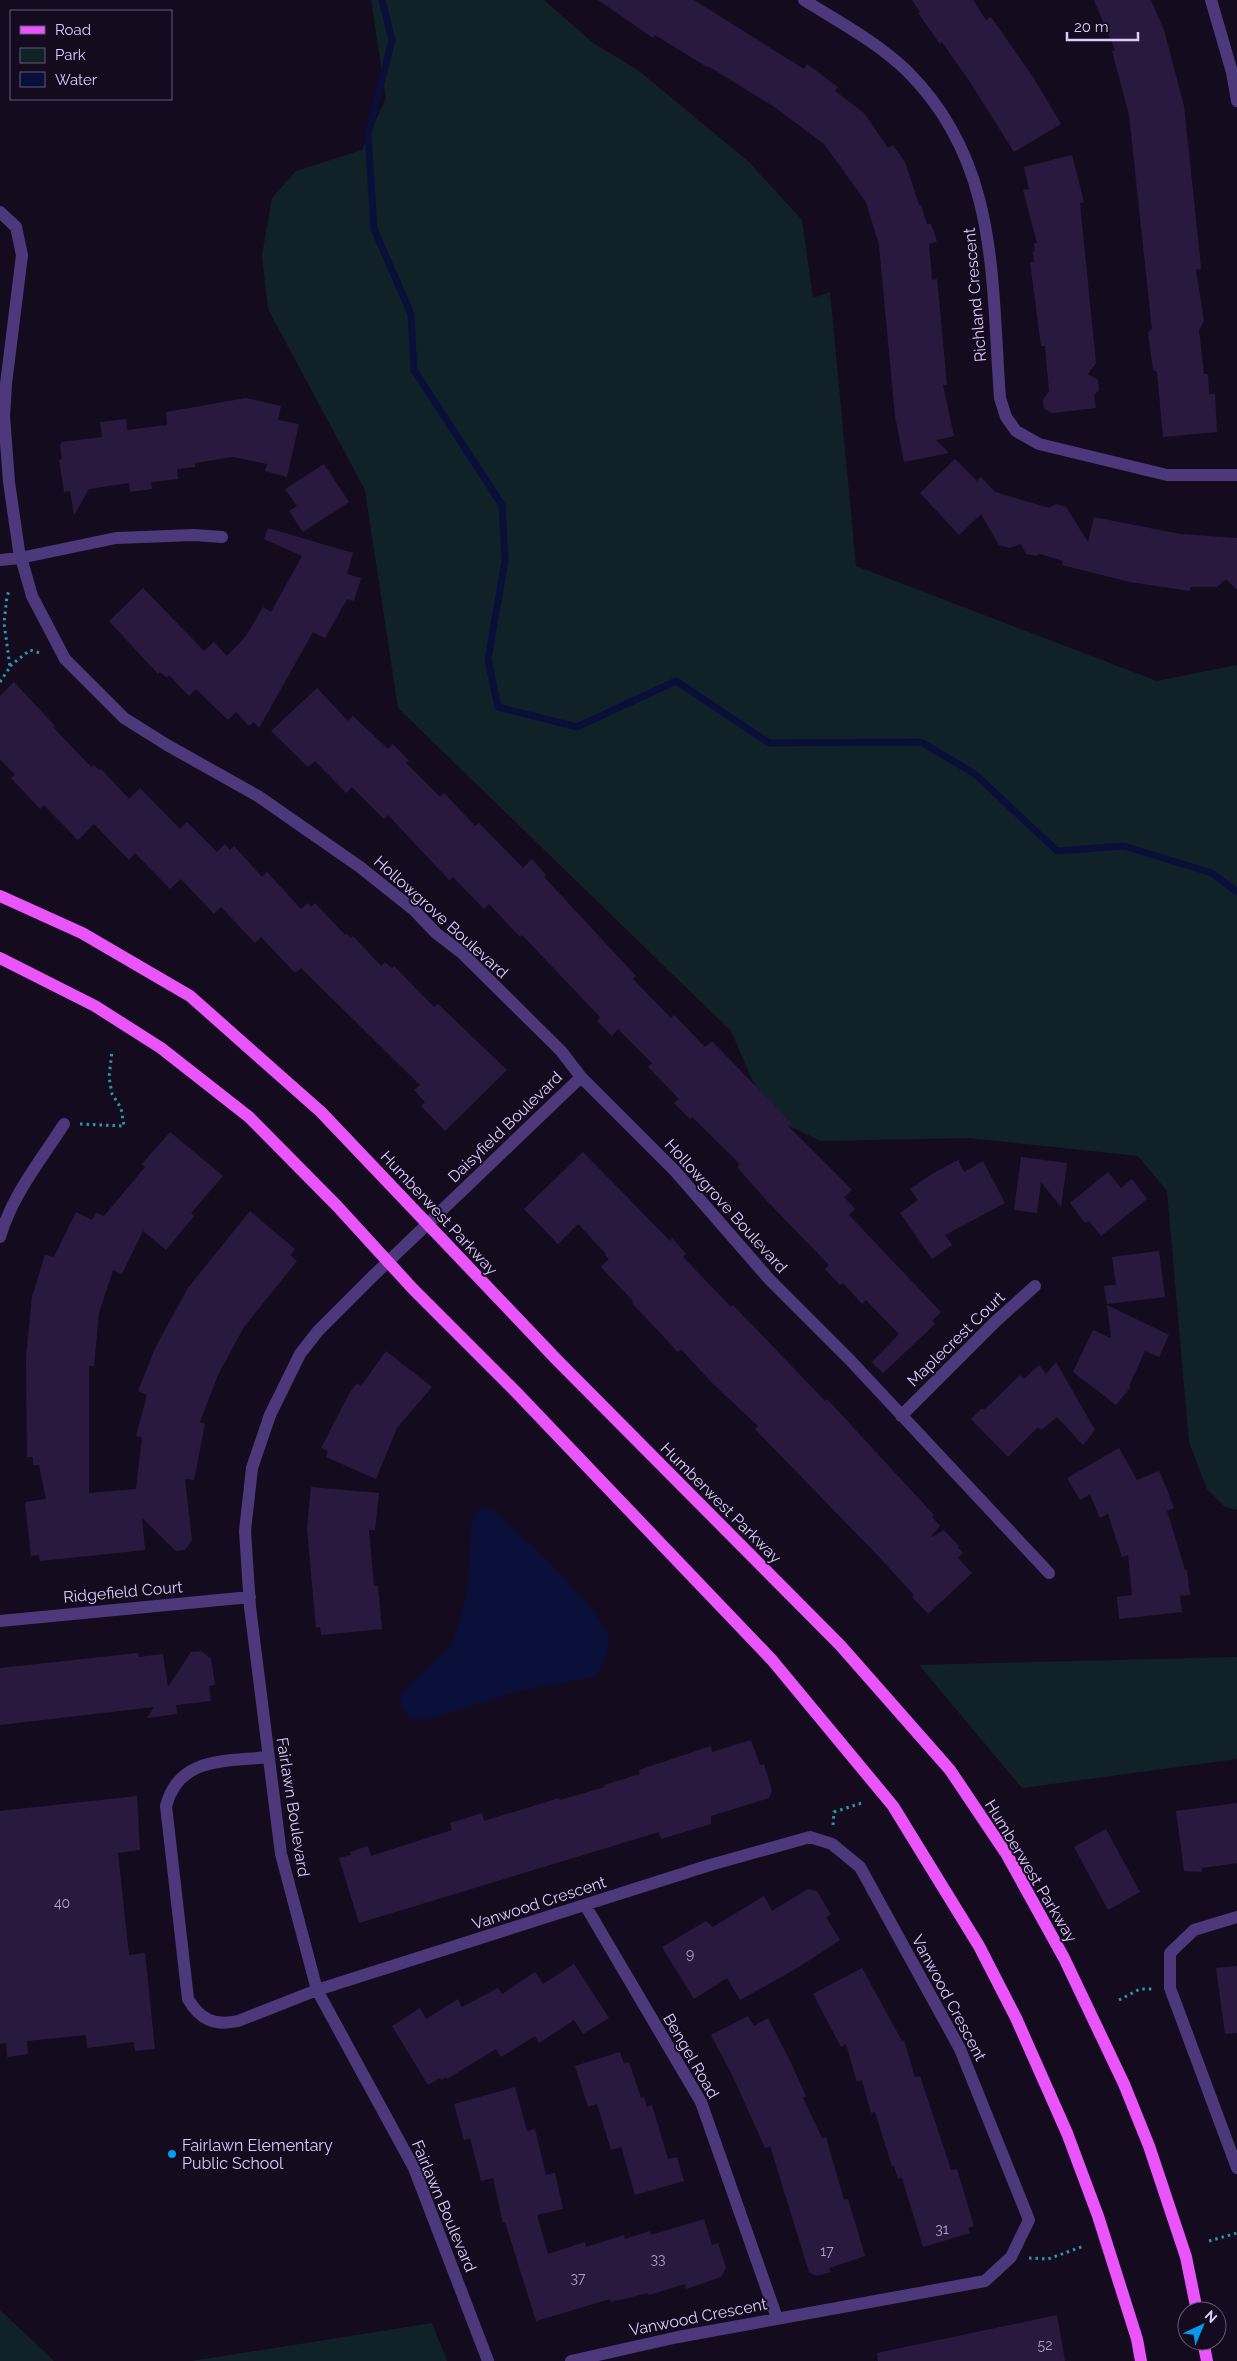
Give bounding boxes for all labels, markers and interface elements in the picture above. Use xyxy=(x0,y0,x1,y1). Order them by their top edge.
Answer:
legend xyxy=(10,10,172,100)
scale bar xyxy=(1067,10,1138,42)
text: 20 m xyxy=(1074,18,1109,36)
text: Road xyxy=(55,21,91,39)
text: Park xyxy=(55,46,86,64)
text: Water xyxy=(55,71,98,89)
street label: Richland Crescent xyxy=(960,227,990,363)
street label: Hollowgrove Boulevard xyxy=(370,852,512,982)
street label: Daisyfield Boulevard xyxy=(444,1068,566,1186)
street label: Hollowgrove Boulevard xyxy=(661,1135,791,1277)
street label: Humberwest Parkway xyxy=(377,1147,502,1279)
street label: Maplecrest Court xyxy=(903,1287,1009,1390)
street label: Humberwest Parkway xyxy=(657,1439,785,1567)
street label: Ridgefield Court xyxy=(62,1577,184,1607)
street label: Fairlawn Boulevard xyxy=(273,1736,313,1878)
street label: Humberwest Parkway xyxy=(981,1796,1081,1946)
street label: Vanwood Crescent xyxy=(470,1872,609,1934)
house number: 40 xyxy=(54,1895,70,1911)
street label: Vanwood Crescent xyxy=(908,1932,991,2065)
house number: 9 xyxy=(686,1946,694,1962)
street label: Bengel Road xyxy=(659,2010,723,2102)
place label: Fairlawn Elementary Public School xyxy=(182,2136,333,2173)
street label: Fairlawn Boulevard xyxy=(408,2137,480,2275)
marker: Fairlawn Elementary Public School xyxy=(166,2148,178,2160)
house number: 31 xyxy=(935,2221,949,2237)
house number: 17 xyxy=(820,2243,834,2259)
house number: 33 xyxy=(651,2251,665,2267)
house number: 37 xyxy=(571,2270,586,2286)
street label: Vanwood Crescent xyxy=(628,2294,769,2340)
north arrow xyxy=(1177,2301,1227,2351)
text: N xyxy=(1202,2307,1220,2326)
house number: 52 xyxy=(1038,2337,1052,2353)

